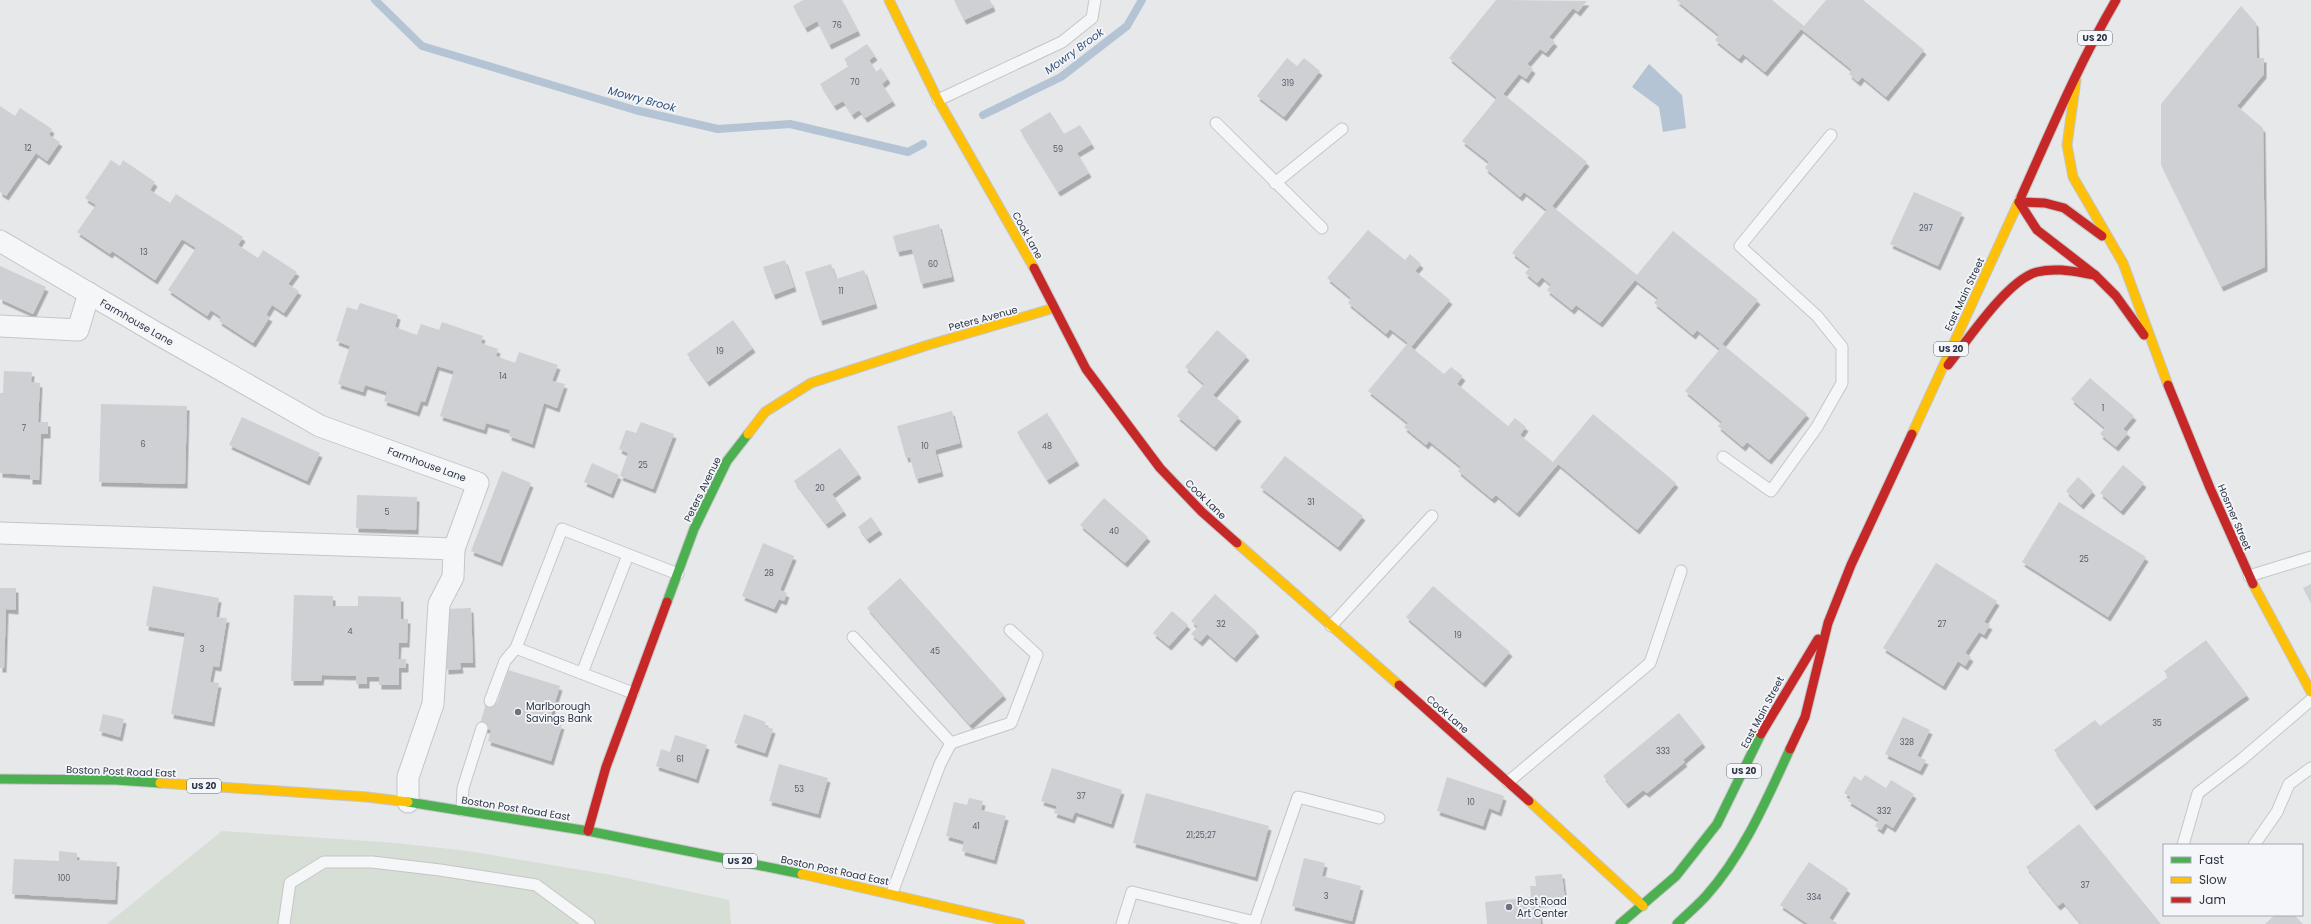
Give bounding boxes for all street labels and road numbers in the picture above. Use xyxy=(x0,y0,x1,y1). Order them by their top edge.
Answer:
road number: US 20 xyxy=(2078,31,2112,45)
street label: Cook Lane xyxy=(1008,209,1047,262)
street label: East Main Street xyxy=(1941,255,1988,333)
street label: Farmhouse Lane xyxy=(97,295,176,350)
street label: Peters Avenue xyxy=(947,302,1019,335)
road number: US 20 xyxy=(1934,342,1968,356)
street label: Farmhouse Lane xyxy=(385,443,468,486)
street label: Peters Avenue xyxy=(680,454,725,524)
street label: Cook Lane xyxy=(1182,476,1230,523)
street label: Hosmer Street xyxy=(2214,482,2255,553)
street label: East Main Street xyxy=(1737,673,1788,751)
street label: Cook Lane xyxy=(1423,692,1472,737)
street label: Boston Post Road East xyxy=(66,762,177,781)
road number: US 20 xyxy=(1727,764,1761,778)
road number: US 20 xyxy=(187,779,221,793)
street label: Boston Post Road East xyxy=(460,792,572,825)
street label: Boston Post Road East xyxy=(780,852,891,889)
road number: US 20 xyxy=(723,854,757,868)

